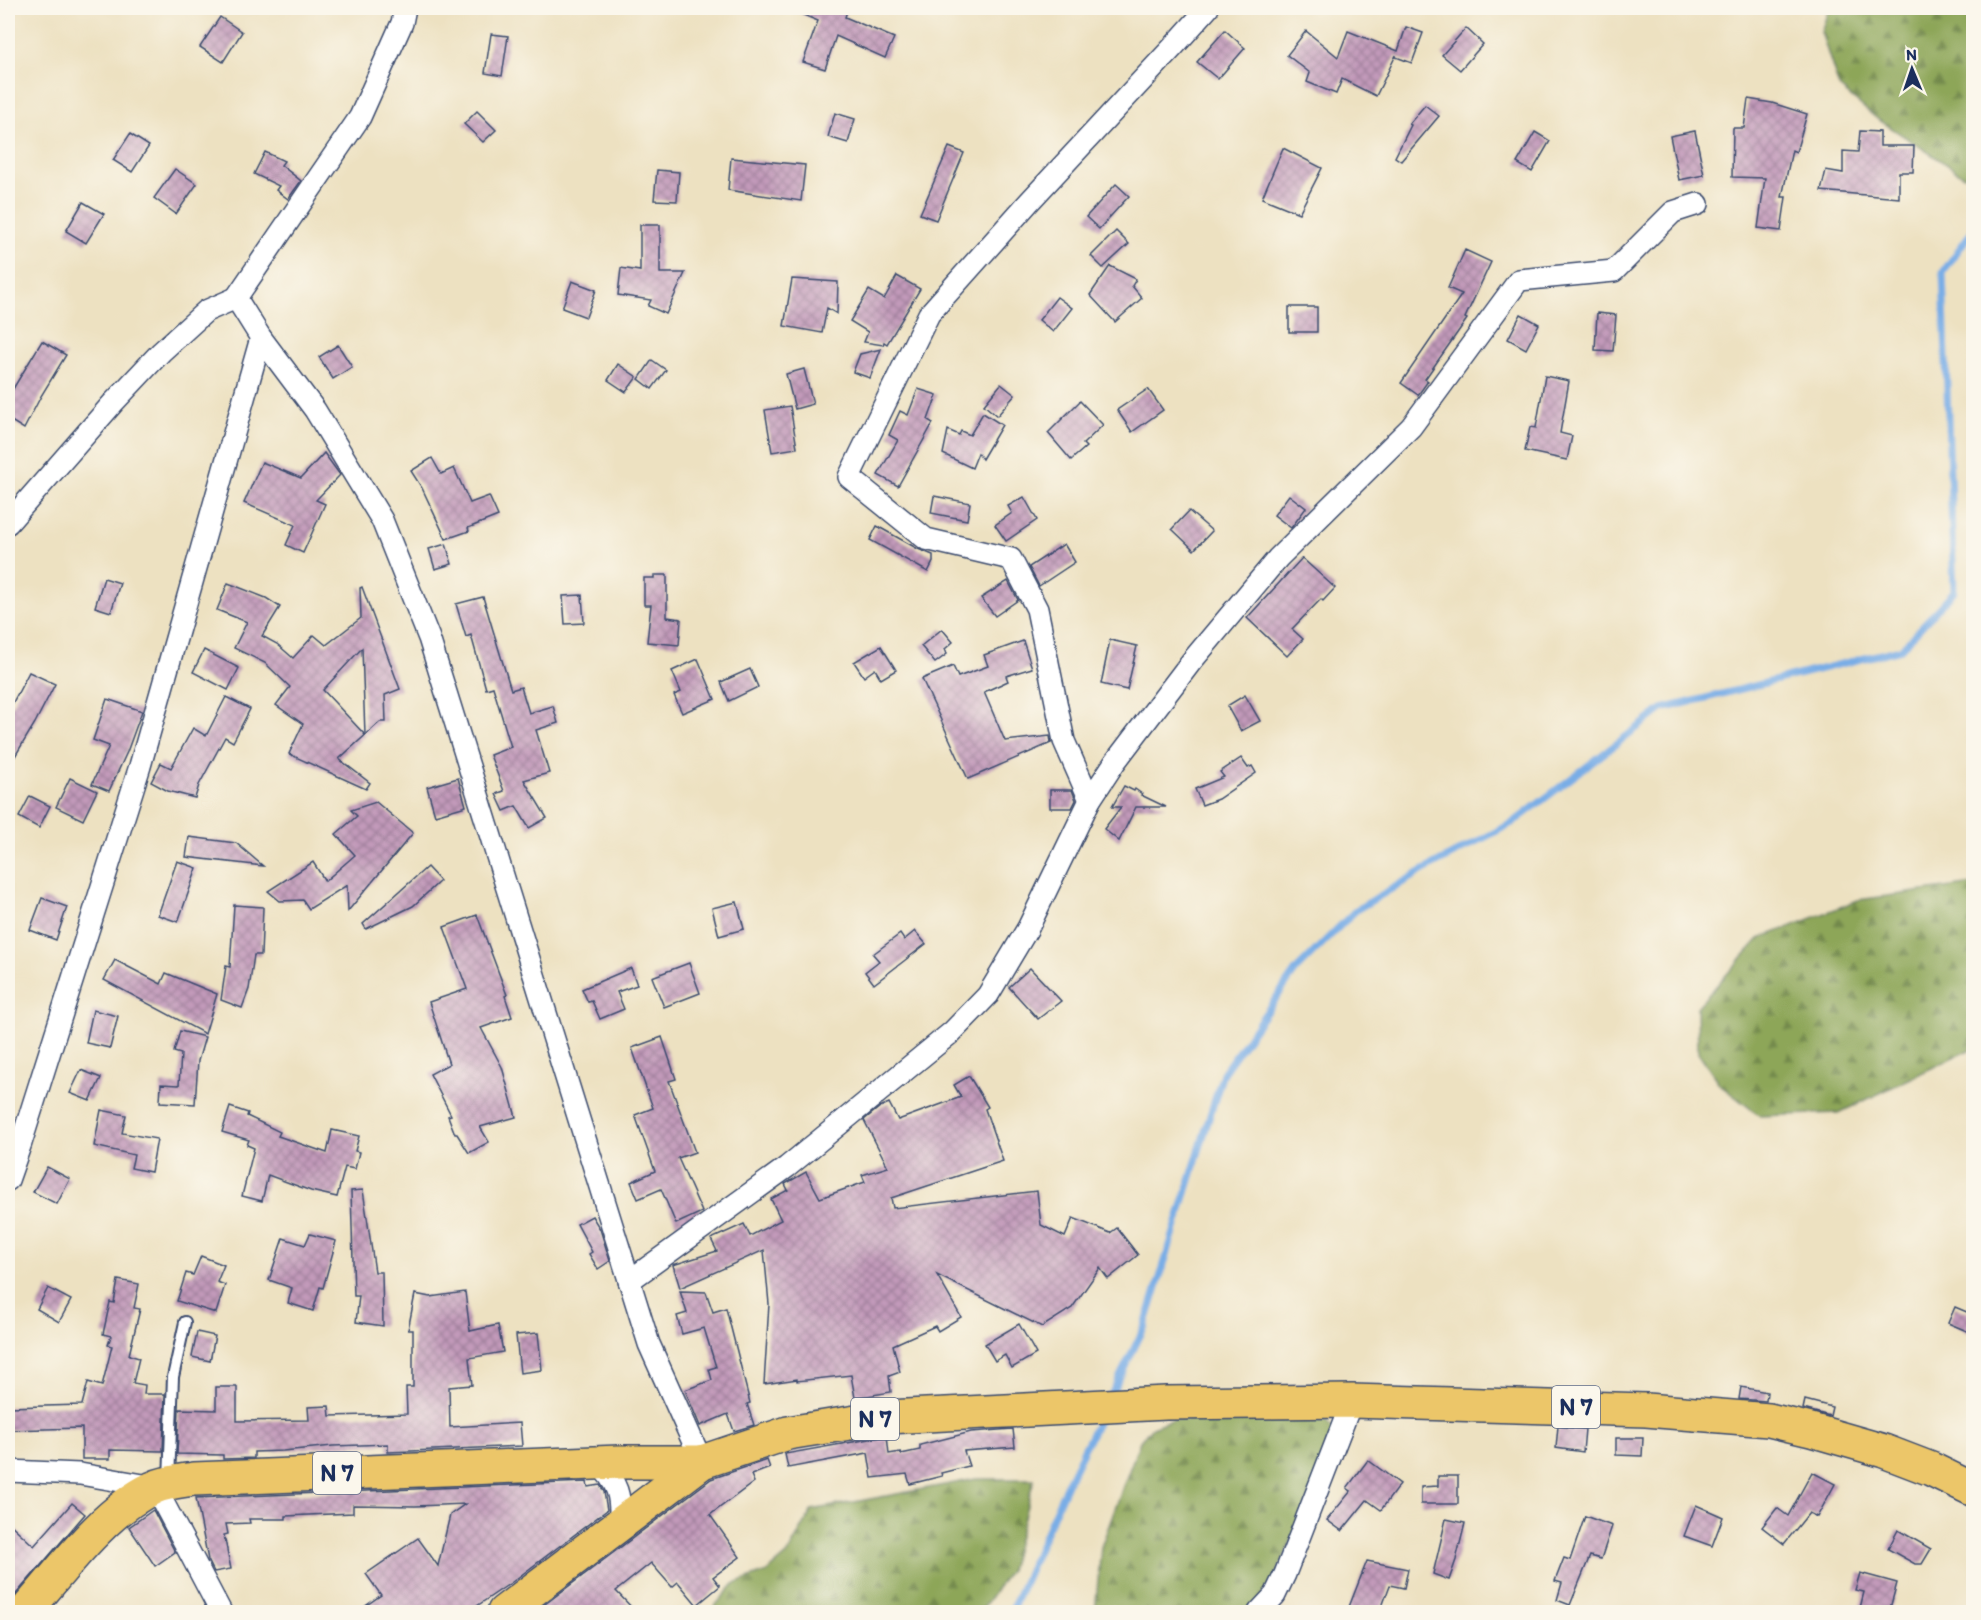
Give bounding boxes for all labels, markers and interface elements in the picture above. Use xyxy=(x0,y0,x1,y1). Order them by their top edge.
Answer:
north arrow xyxy=(1882,39,1942,99)
text: N xyxy=(1906,45,1917,64)
road number: N 7 xyxy=(1552,1386,1600,1428)
road number: N 7 xyxy=(851,1398,899,1440)
road number: N 7 xyxy=(313,1452,361,1494)

